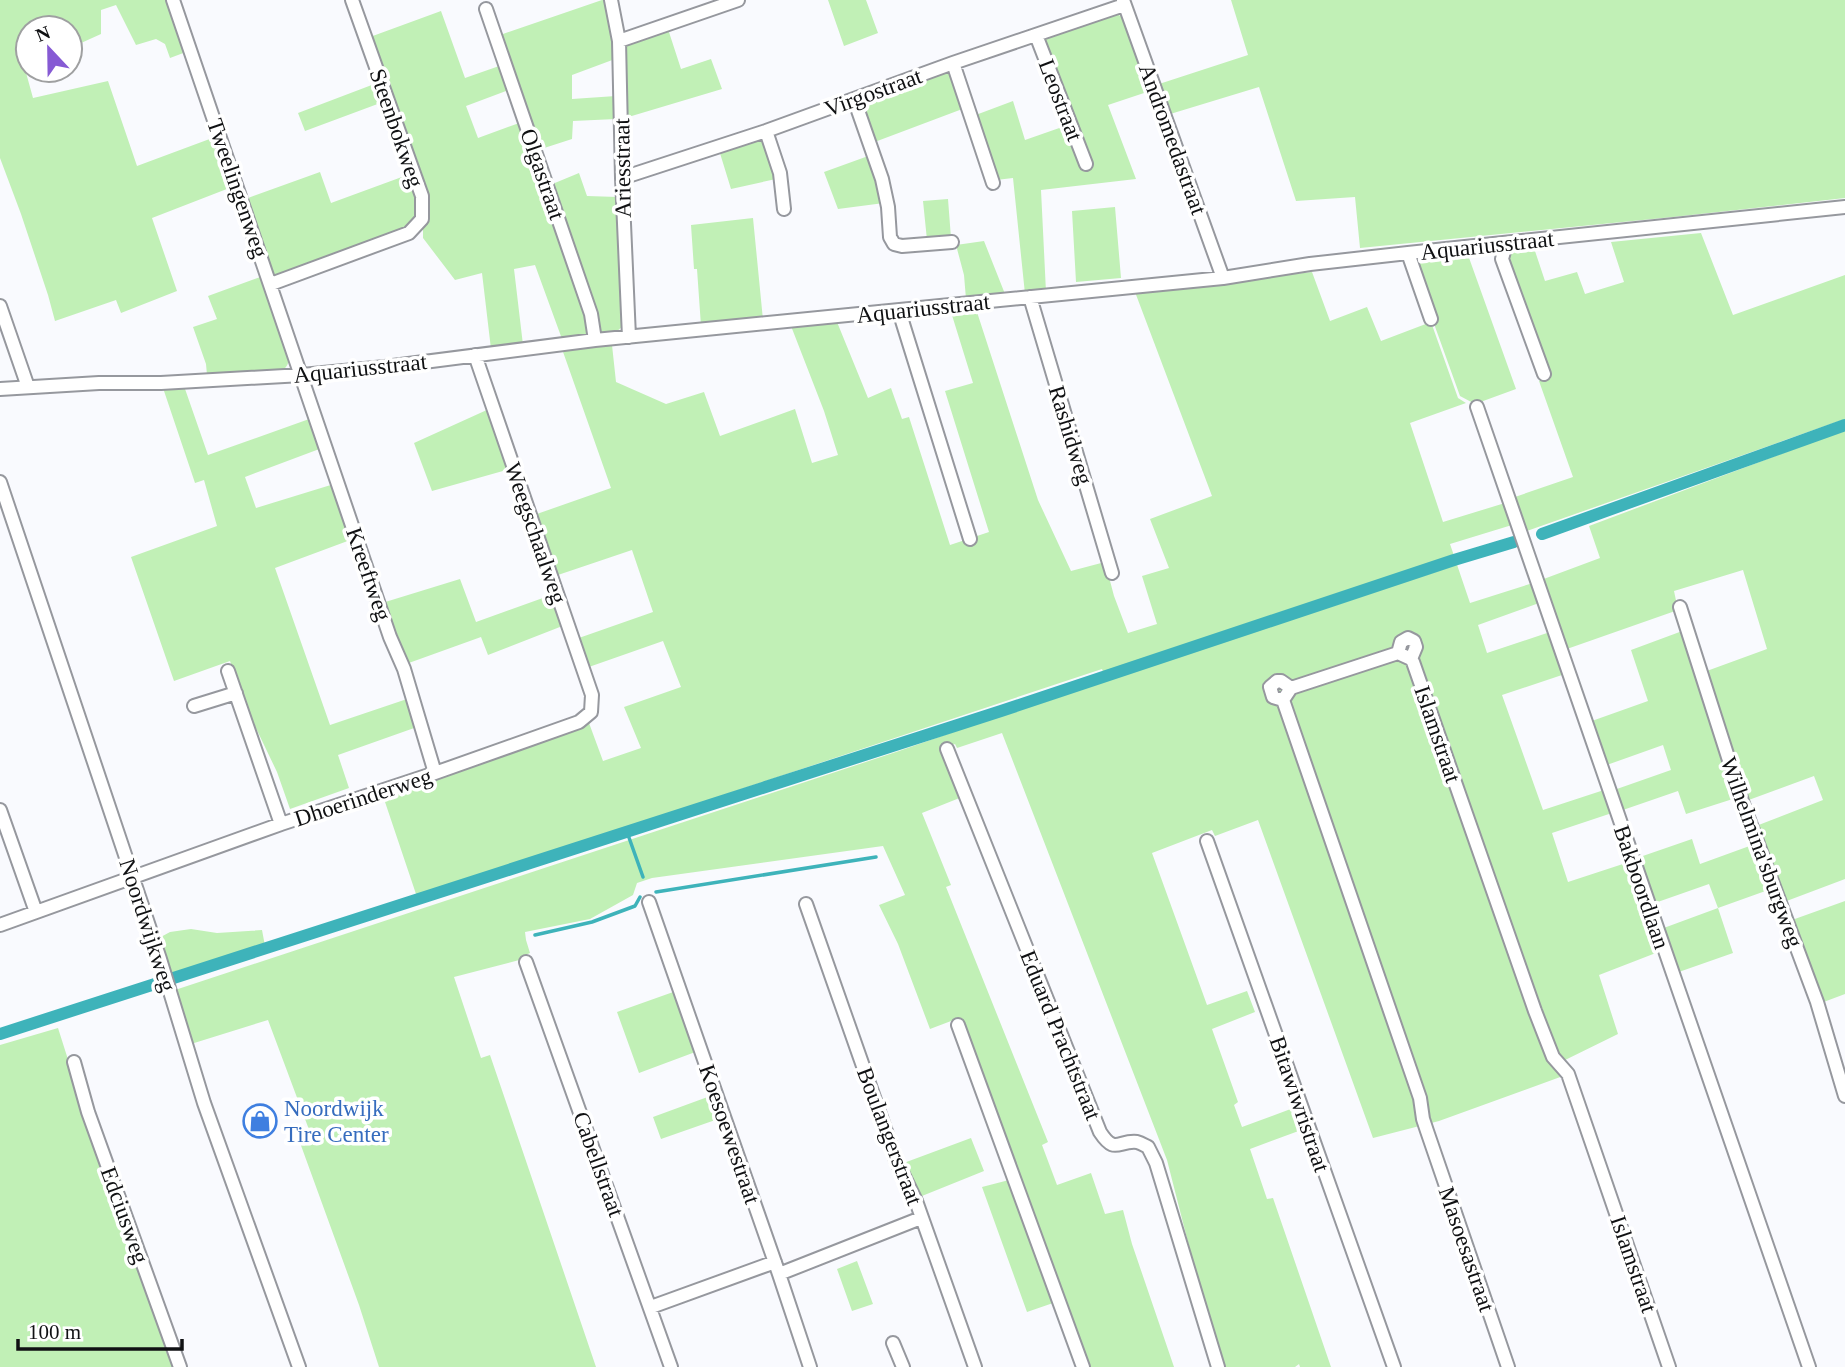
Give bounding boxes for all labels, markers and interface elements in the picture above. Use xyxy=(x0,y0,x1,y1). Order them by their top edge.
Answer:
north arrow xyxy=(14,14,84,84)
text: N xyxy=(33,21,53,46)
street label: Leostraat xyxy=(1034,56,1088,145)
street label: Andromedastraat xyxy=(1134,60,1212,218)
street label: Virgostraat xyxy=(821,63,926,122)
street label: Steenbokweg xyxy=(365,66,429,191)
street label: Tweelingenweg xyxy=(202,115,273,261)
street label: Ariesstraat xyxy=(609,117,636,218)
street label: Olgastraat xyxy=(515,125,570,223)
street label: Aquariusstraat xyxy=(1419,226,1556,265)
street label: Aquariusstraat xyxy=(855,289,992,328)
street label: Aquariusstraat xyxy=(292,349,429,388)
street label: Rashidweg xyxy=(1044,383,1098,488)
street label: Weegschaalweg xyxy=(500,459,572,607)
street label: Kreeftweg xyxy=(341,524,396,625)
street label: Islamstraat xyxy=(1409,682,1466,787)
street label: Wilhelmina'sburgweg xyxy=(1715,754,1808,951)
street label: Dhoerinderweg xyxy=(291,763,436,831)
street label: Bakboordlaan xyxy=(1609,822,1675,953)
street label: Noordwijkweg xyxy=(114,856,181,995)
street label: Eduard Prachtstraat xyxy=(1015,947,1106,1124)
street label: Bitawiwristraat xyxy=(1265,1033,1335,1176)
street label: Koesoewestraat xyxy=(694,1061,765,1208)
street label: Boulangerstraat xyxy=(852,1064,928,1209)
place label: Noordwijk Tire Center xyxy=(284,1096,389,1147)
shop icon: Noordwijk Tire Center xyxy=(241,1102,279,1140)
street label: Cabellstraat xyxy=(568,1108,629,1221)
street label: Edciusweg xyxy=(96,1163,154,1267)
street label: Masoesastraat xyxy=(1433,1183,1500,1315)
street label: Islamstraat xyxy=(1605,1212,1662,1317)
scale bar xyxy=(18,1308,182,1352)
text: 100 m xyxy=(28,1320,81,1344)

